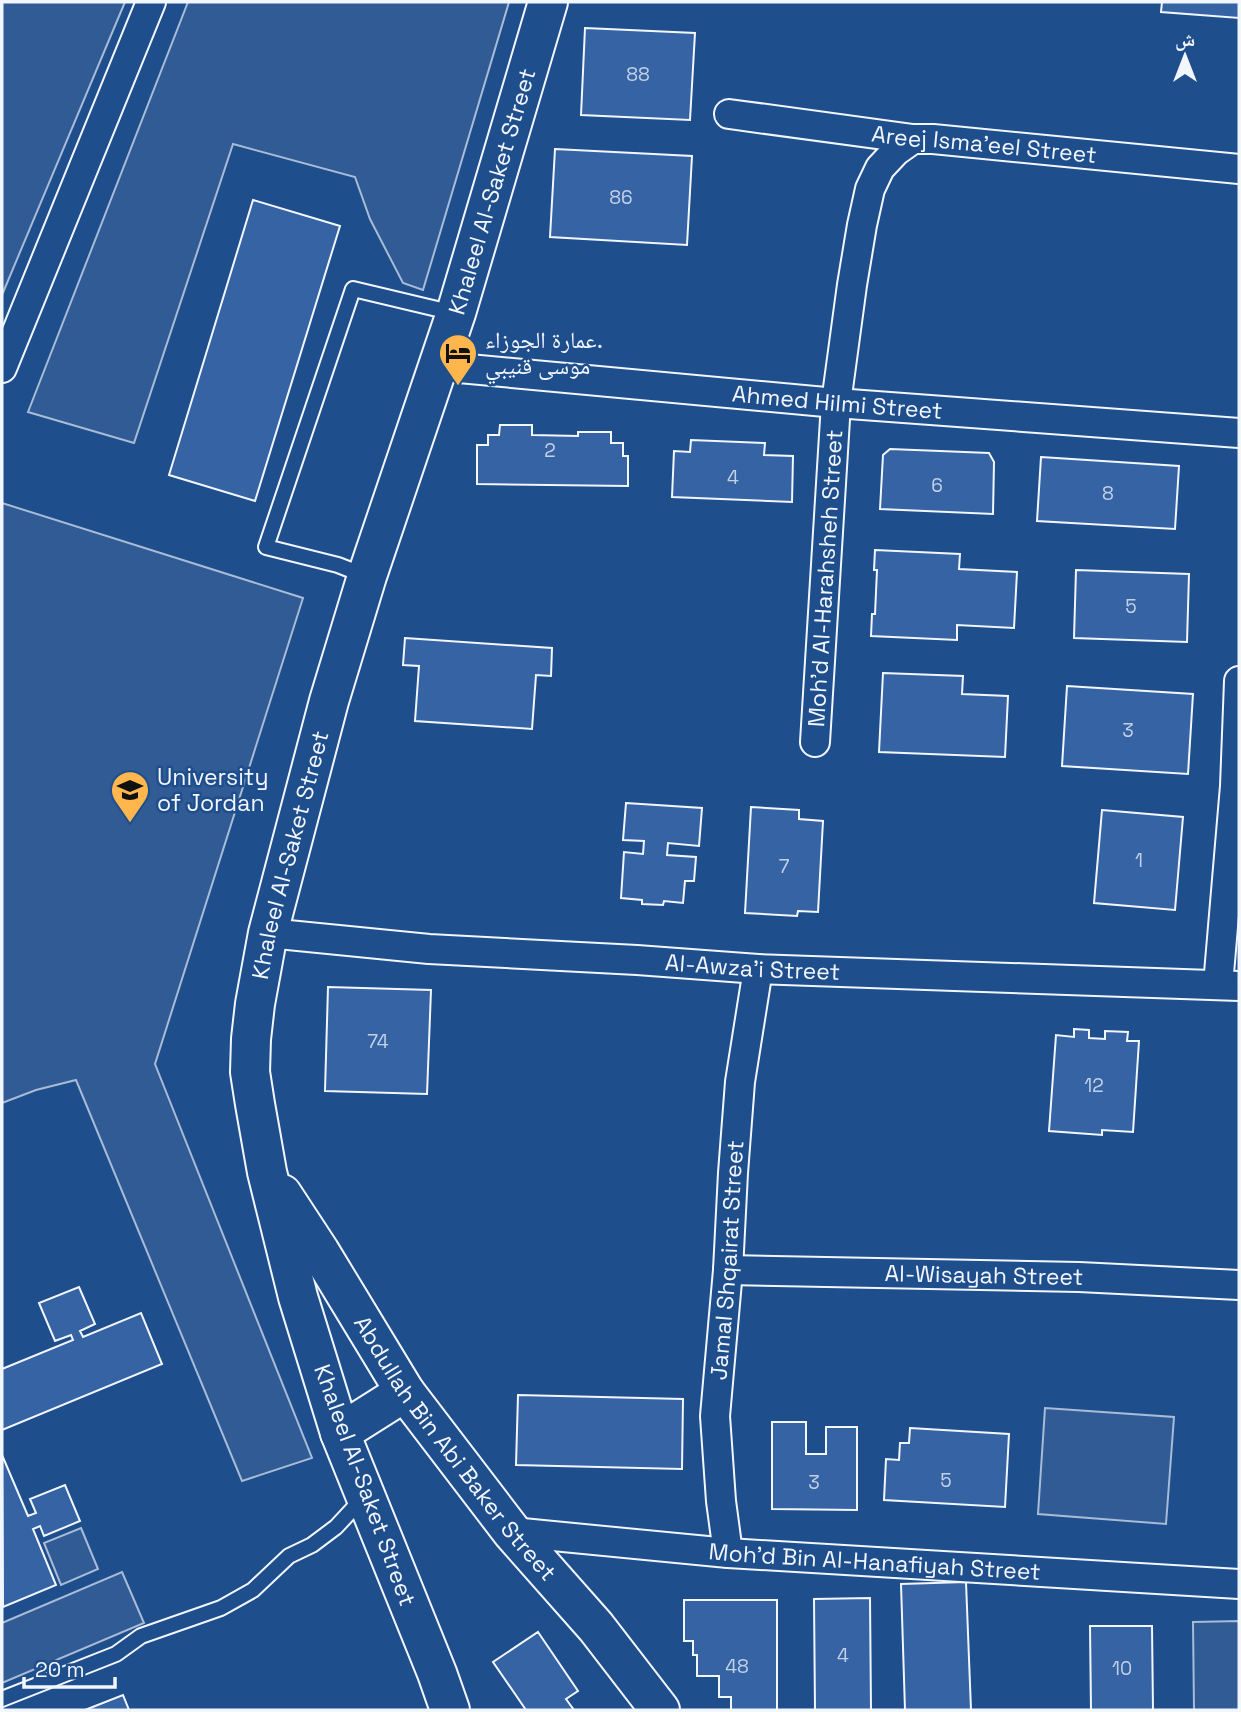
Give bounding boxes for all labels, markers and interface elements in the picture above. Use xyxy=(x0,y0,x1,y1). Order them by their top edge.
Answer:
north arrow xyxy=(1150,21,1220,91)
text: ش xyxy=(1175,27,1195,52)
house number: 88 xyxy=(626,62,650,87)
street label: Khaleel Al-Saket Street xyxy=(441,65,543,318)
street label: Areej Isma’eel Street xyxy=(870,119,1098,170)
house number: 86 xyxy=(609,185,633,210)
place label: عمارة الجوزاء. موسى قنيبي xyxy=(485,325,603,385)
hotel icon: عمارة الجوزاء. موسى قنيبي xyxy=(437,332,479,387)
street label: Ahmed Hilmi Street xyxy=(731,378,944,426)
street label: Moh'd Al-Harahsheh Street xyxy=(801,429,849,728)
house number: 2 xyxy=(544,438,556,463)
house number: 4 xyxy=(727,465,739,490)
house number: 6 xyxy=(931,473,943,498)
house number: 8 xyxy=(1102,481,1114,506)
house number: 5 xyxy=(1125,594,1137,619)
house number: 3 xyxy=(1122,718,1134,743)
street label: Khaleel Al-Saket Street xyxy=(245,727,336,982)
place label: University of Jordan xyxy=(157,762,268,818)
school or university icon: University of Jordan xyxy=(109,769,151,824)
house number: 1 xyxy=(1135,848,1143,873)
house number: 7 xyxy=(779,854,790,879)
street label: Al-Awza'i Street xyxy=(664,947,841,987)
house number: 74 xyxy=(367,1029,389,1054)
house number: 12 xyxy=(1084,1073,1104,1098)
street label: Jamal Shqairat Street xyxy=(703,1139,750,1381)
street label: Al-Wisayah Street xyxy=(884,1258,1084,1292)
street label: Abdullah Bin Abi Baker Street xyxy=(347,1310,563,1587)
street label: Khaleel Al-Saket Street xyxy=(307,1360,423,1610)
house number: 5 xyxy=(940,1468,952,1493)
house number: 3 xyxy=(808,1470,820,1495)
street label: Moh'd Bin Al-Hanafiyah Street xyxy=(707,1536,1042,1587)
house number: 4 xyxy=(837,1643,849,1668)
scale bar xyxy=(24,1646,116,1690)
house number: 48 xyxy=(725,1654,749,1679)
text: 20 m xyxy=(35,1656,85,1683)
house number: 10 xyxy=(1112,1656,1132,1681)

